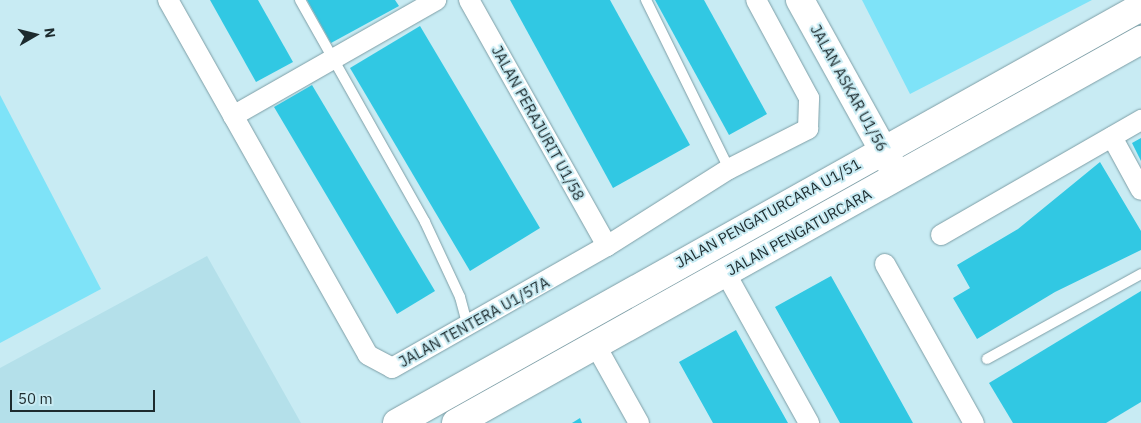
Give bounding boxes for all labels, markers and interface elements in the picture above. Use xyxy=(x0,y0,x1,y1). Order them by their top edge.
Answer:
north arrow xyxy=(10,10,60,60)
street label: JALAN ASKAR U1/56 xyxy=(807,21,891,155)
text: N xyxy=(40,27,59,39)
street label: JALAN PERAJURIT U1/58 xyxy=(488,42,588,204)
street label: JALAN PENGATURCARA U1/51 xyxy=(672,154,864,272)
street label: JALAN PENGATURCARA xyxy=(724,185,874,279)
street label: JALAN TENTERA U1/57A xyxy=(396,273,552,371)
scale bar xyxy=(12,380,158,412)
text: 50 m xyxy=(18,389,53,408)

